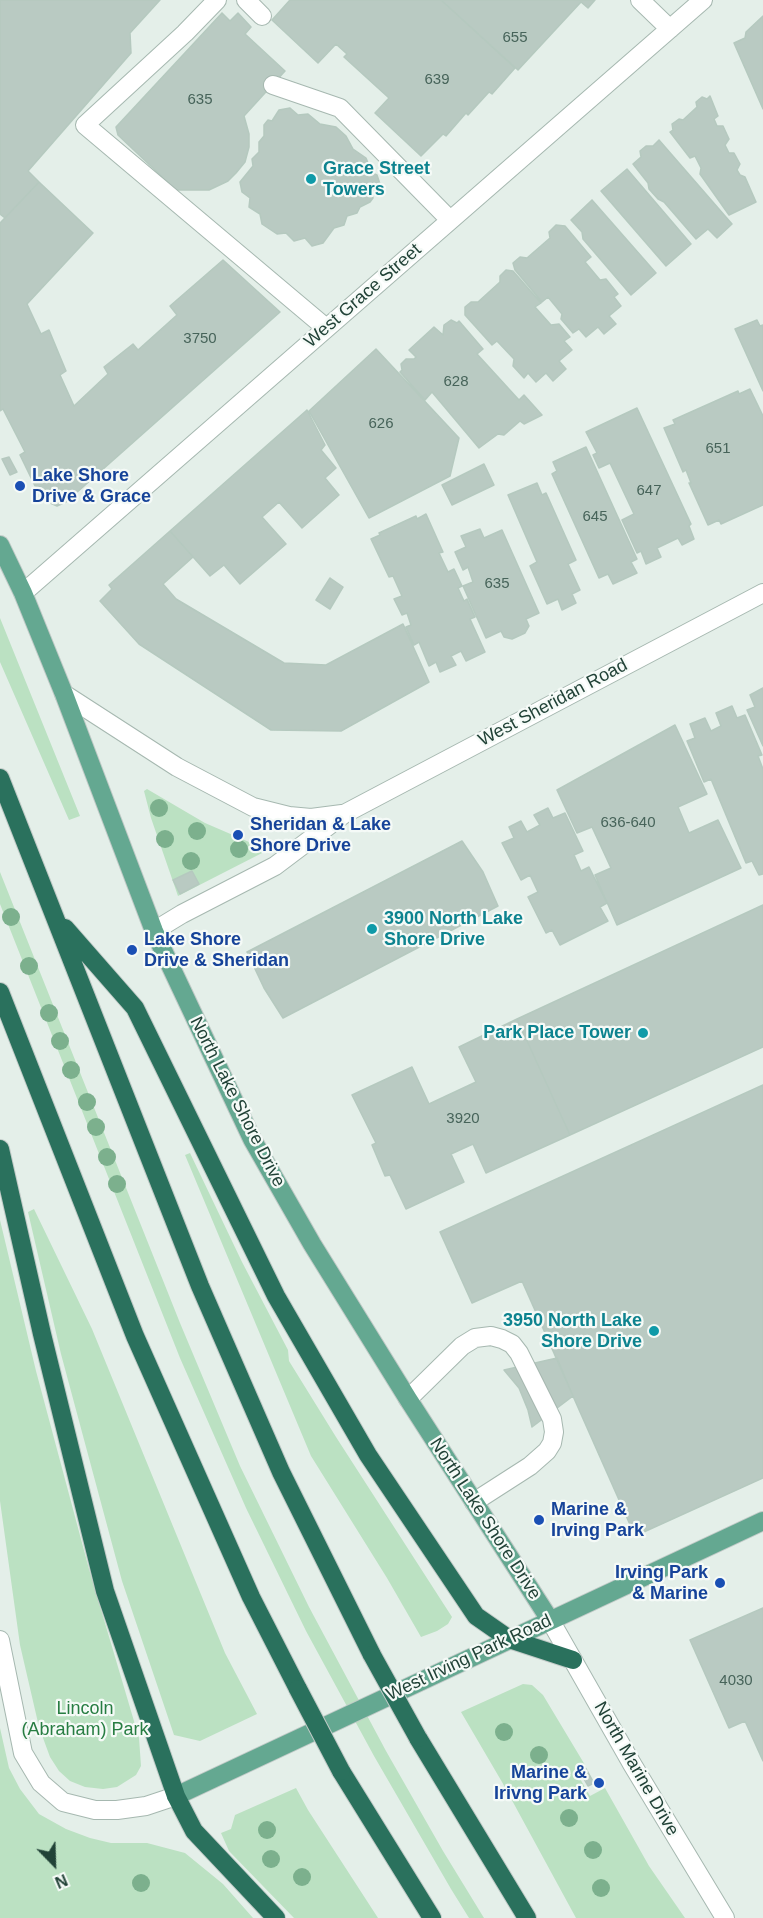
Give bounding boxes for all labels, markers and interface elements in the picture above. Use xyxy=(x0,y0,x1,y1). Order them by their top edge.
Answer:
house number: 655 xyxy=(502,29,528,47)
house number: 639 xyxy=(424,71,450,89)
house number: 635 xyxy=(187,91,213,109)
place label: Grace Street Towers xyxy=(323,158,430,201)
marker: Grace Street Towers xyxy=(304,172,318,186)
street label: West Grace Street xyxy=(300,239,426,353)
house number: 3750 xyxy=(183,330,217,348)
house number: 628 xyxy=(443,373,469,391)
house number: 626 xyxy=(368,415,394,433)
house number: 651 xyxy=(705,440,731,458)
place label: Lake Shore Drive & Grace xyxy=(32,465,151,508)
marker: Lake Shore Drive & Grace xyxy=(13,479,27,493)
house number: 647 xyxy=(636,482,662,500)
house number: 645 xyxy=(582,508,608,526)
house number: 635 xyxy=(484,575,510,593)
street label: West Sheridan Road xyxy=(475,655,631,751)
place label: Sheridan & Lake Shore Drive xyxy=(250,814,391,856)
house number: 636-640 xyxy=(600,814,656,832)
marker: Sheridan & Lake Shore Drive xyxy=(231,828,245,842)
place label: 3900 North Lake Shore Drive xyxy=(384,908,523,950)
marker: 3900 North Lake Shore Drive xyxy=(365,922,379,936)
place label: Lake Shore Drive & Sheridan xyxy=(144,929,289,972)
marker: Lake Shore Drive & Sheridan xyxy=(125,943,139,957)
street label: North Lake Shore Drive xyxy=(185,1013,289,1191)
place label: Park Place Tower xyxy=(483,1022,631,1044)
marker: Park Place Tower xyxy=(636,1026,650,1040)
house number: 3920 xyxy=(446,1110,480,1128)
place label: 3950 North Lake Shore Drive xyxy=(503,1310,642,1352)
marker: 3950 North Lake Shore Drive xyxy=(647,1324,661,1338)
street label: North Lake Shore Drive xyxy=(425,1434,545,1604)
place label: Marine & Irving Park xyxy=(551,1499,644,1541)
marker: Marine & Irving Park xyxy=(532,1513,546,1527)
place label: Irving Park & Marine xyxy=(615,1562,708,1604)
marker: Irving Park & Marine xyxy=(713,1576,727,1590)
street label: West Irving Park Road xyxy=(383,1610,555,1706)
house number: 4030 xyxy=(719,1672,753,1690)
park label: Lincoln (Abraham) Park xyxy=(21,1698,149,1740)
street label: North Marine Drive xyxy=(589,1698,683,1840)
place label: Marine & Irivng Park xyxy=(494,1762,587,1804)
marker: Marine & Irivng Park xyxy=(592,1776,606,1790)
north arrow xyxy=(24,1834,84,1894)
text: N xyxy=(53,1871,70,1891)

